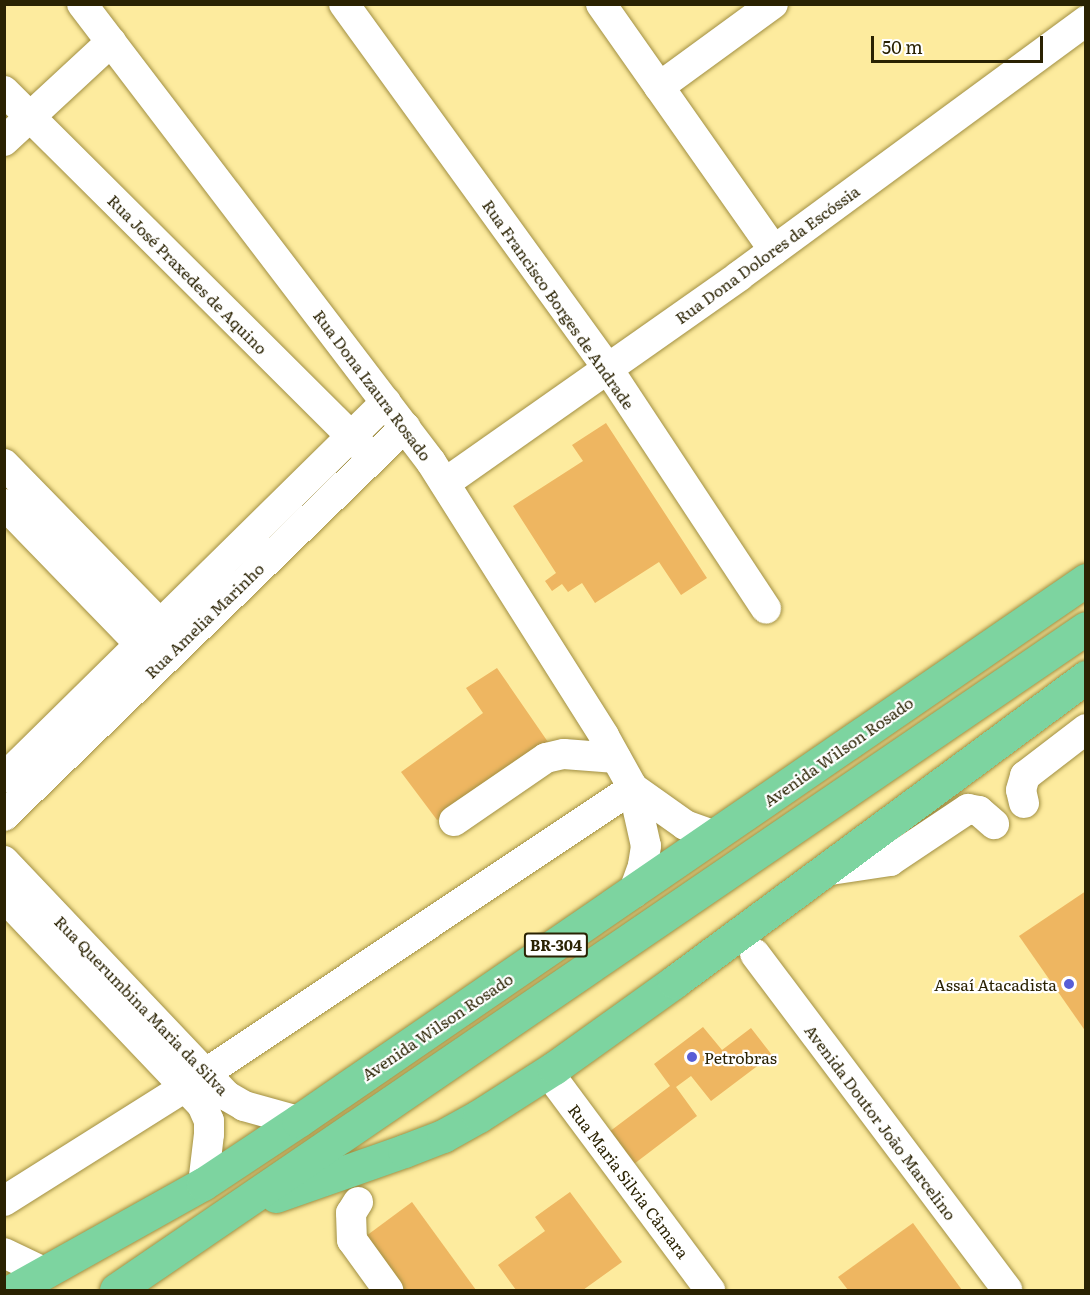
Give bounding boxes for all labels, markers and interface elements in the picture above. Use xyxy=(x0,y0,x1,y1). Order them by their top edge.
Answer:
scale bar xyxy=(874,24,1046,62)
text: 50 m xyxy=(882,33,923,60)
street label: Rua Dona Dolores da Escóssia xyxy=(671,181,863,327)
street label: Rua José Praxedes de Aquino xyxy=(104,190,272,358)
street label: Rua Francisco Borges de Andrade xyxy=(479,196,639,412)
street label: Rua Dona Izaura Rosado xyxy=(310,306,436,464)
street label: Rua Amelia Marinho xyxy=(141,558,267,682)
street label: Avenida Wilson Rosado xyxy=(760,692,916,810)
street label: Rua Querumbina Maria da Silva xyxy=(51,911,233,1099)
road number: BR-304 xyxy=(523,933,589,957)
street label: Avenida Wilson Rosado xyxy=(358,968,516,1084)
place label: Assaí Atacadista xyxy=(934,974,1057,994)
marker: Assaí Atacadista xyxy=(1062,977,1076,991)
street label: Avenida Doutor João Marcelino xyxy=(801,1021,961,1223)
place label: Petrobras xyxy=(704,1047,777,1067)
marker: Petrobras xyxy=(685,1050,699,1064)
street label: Rua Maria Silvia Câmara xyxy=(565,1100,693,1262)

